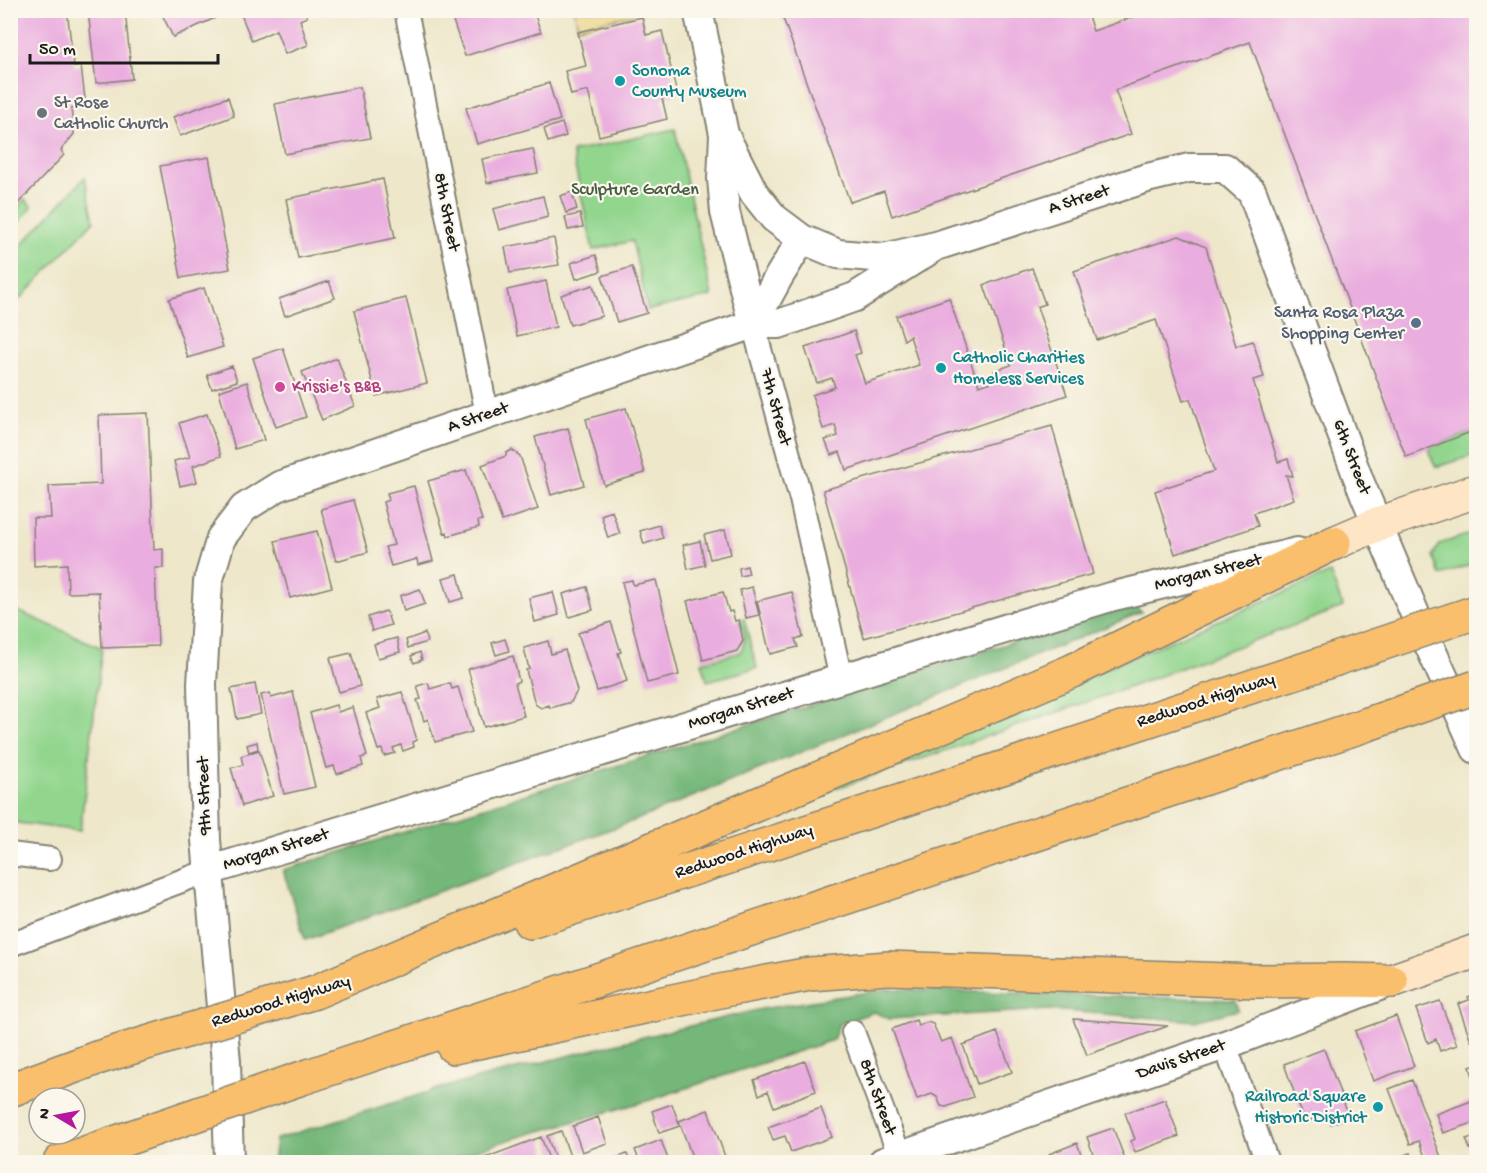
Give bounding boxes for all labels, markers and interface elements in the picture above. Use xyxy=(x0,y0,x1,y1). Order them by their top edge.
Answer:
scale bar xyxy=(30,27,218,65)
text: 50 m xyxy=(39,40,76,61)
place label: Sonoma County Museum xyxy=(632,61,747,103)
marker: Sonoma County Museum xyxy=(613,74,627,88)
place label: St Rose Catholic Church xyxy=(54,93,169,135)
marker: St Rose Catholic Church xyxy=(35,106,49,120)
street label: 8th Street xyxy=(428,171,464,254)
park label: Sculpture Garden xyxy=(571,180,699,201)
street label: A Street xyxy=(1046,180,1114,220)
place label: Santa Rosa Plaza Shopping Center xyxy=(1274,303,1406,345)
marker: Santa Rosa Plaza Shopping Center xyxy=(1409,316,1423,330)
place label: Catholic Charities Homeless Services xyxy=(953,348,1086,390)
marker: Catholic Charities Homeless Services xyxy=(934,361,948,375)
street label: 7th Street xyxy=(754,365,796,449)
place label: Krissie's B&B xyxy=(292,377,382,398)
marker: Krissie's B&B xyxy=(273,380,287,394)
street label: A Street xyxy=(445,397,513,438)
street label: 6th Street xyxy=(1327,417,1375,499)
street label: Morgan Street xyxy=(1152,549,1265,596)
street label: Redwood Highway xyxy=(1134,669,1278,733)
street label: Morgan Street xyxy=(686,683,798,735)
street label: 9th Street xyxy=(193,755,217,836)
street label: Redwood Highway xyxy=(672,820,816,884)
street label: Morgan Street xyxy=(221,824,333,876)
street label: Redwood Highway xyxy=(209,971,353,1033)
street label: Davis Street xyxy=(1133,1034,1230,1085)
street label: 8th Street xyxy=(854,1056,901,1139)
north arrow xyxy=(27,1086,87,1146)
place label: Railroad Square Historic District xyxy=(1245,1087,1368,1129)
marker: Railroad Square Historic District xyxy=(1371,1100,1385,1114)
text: N xyxy=(35,1107,56,1121)

